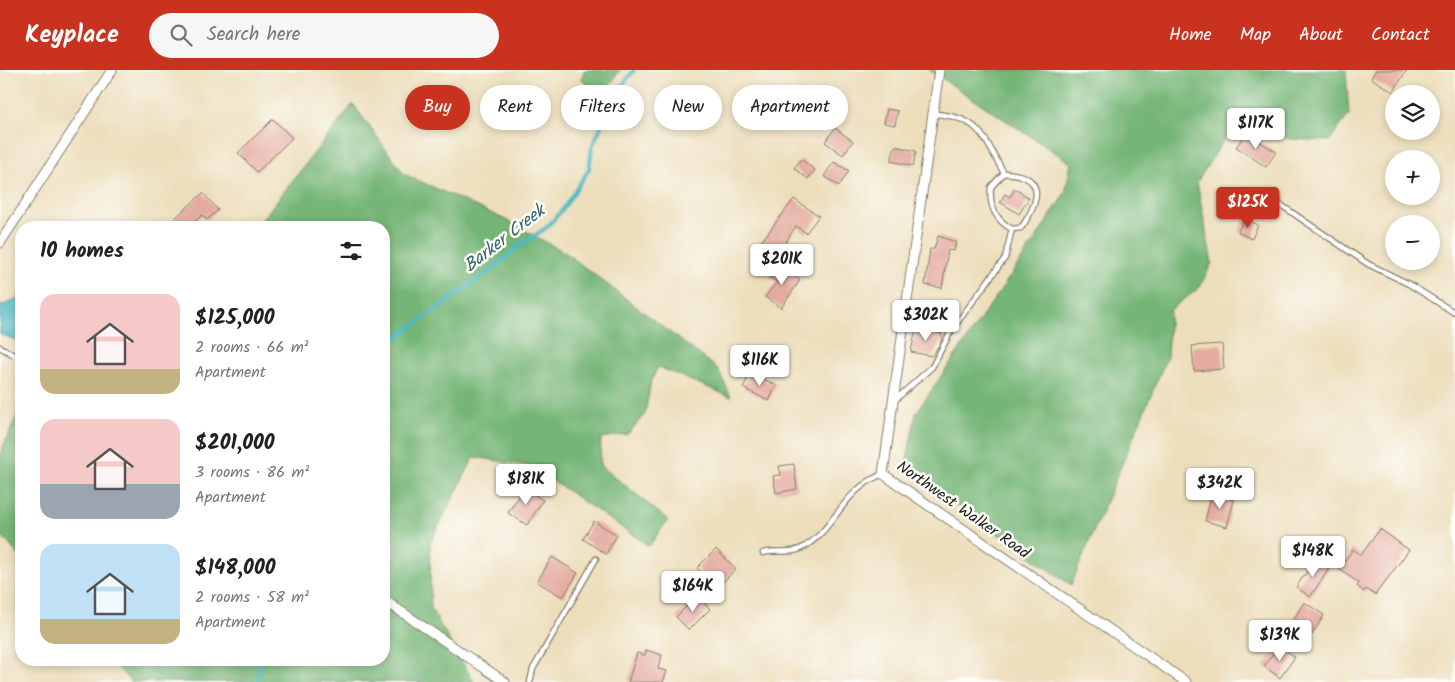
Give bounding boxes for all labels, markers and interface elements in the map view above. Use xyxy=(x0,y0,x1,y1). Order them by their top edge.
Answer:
search box xyxy=(149,13,499,58)
text: Keyplace xyxy=(25,16,119,55)
text: Search here xyxy=(207,20,300,50)
icon: search xyxy=(167,21,195,49)
text: Home xyxy=(1169,21,1212,50)
text: Map xyxy=(1240,21,1271,50)
text: About xyxy=(1299,21,1343,50)
text: Contact xyxy=(1371,21,1430,50)
chip: Buy xyxy=(405,85,470,130)
chip: Rent xyxy=(480,85,551,130)
chip: Filters xyxy=(561,85,644,130)
chip: New xyxy=(654,85,722,130)
chip: Apartment xyxy=(732,85,848,130)
map controls xyxy=(1385,85,1440,270)
button: layers xyxy=(1385,85,1440,140)
pin: $117K xyxy=(1221,108,1291,150)
text: $117K xyxy=(1238,111,1274,136)
button: + xyxy=(1385,150,1440,205)
pin: $125K xyxy=(1213,186,1283,229)
text: $125K xyxy=(1227,190,1269,215)
water label: Barker Creek xyxy=(458,196,554,280)
button: − xyxy=(1385,215,1440,270)
text: 10 homes xyxy=(40,235,124,268)
icon: filters xyxy=(337,237,365,265)
pin: $201K xyxy=(747,244,817,286)
text: $201K xyxy=(761,247,803,272)
pin: $302K xyxy=(891,300,961,342)
text: $125,000 xyxy=(195,302,274,335)
text: $302K xyxy=(903,303,949,328)
icon: home xyxy=(80,314,140,374)
text: 2 rooms · 66 m² xyxy=(195,335,309,360)
pin: $116K xyxy=(725,344,795,387)
text: $116K xyxy=(741,348,779,373)
text: Apartment xyxy=(195,360,266,385)
text: $201,000 xyxy=(195,427,275,460)
icon: home xyxy=(80,439,140,499)
street label: Northwest Walker Road xyxy=(891,454,1036,566)
text: 3 rooms · 86 m² xyxy=(195,460,309,485)
pin: $181K xyxy=(491,464,561,506)
text: $181K xyxy=(507,467,545,492)
pin: $342K xyxy=(1185,468,1255,510)
text: $342K xyxy=(1197,471,1243,496)
text: Apartment xyxy=(195,485,266,510)
pin: $148K xyxy=(1278,536,1348,578)
text: $148K xyxy=(1292,539,1334,564)
text: $148,000 xyxy=(195,552,275,585)
icon: home xyxy=(80,564,140,624)
pin: $164K xyxy=(658,570,728,613)
text: $164K xyxy=(672,574,714,599)
text: 2 rooms · 58 m² xyxy=(195,585,309,610)
text: Apartment xyxy=(195,610,266,635)
pin: $139K xyxy=(1245,620,1315,662)
text: $139K xyxy=(1260,623,1300,648)

